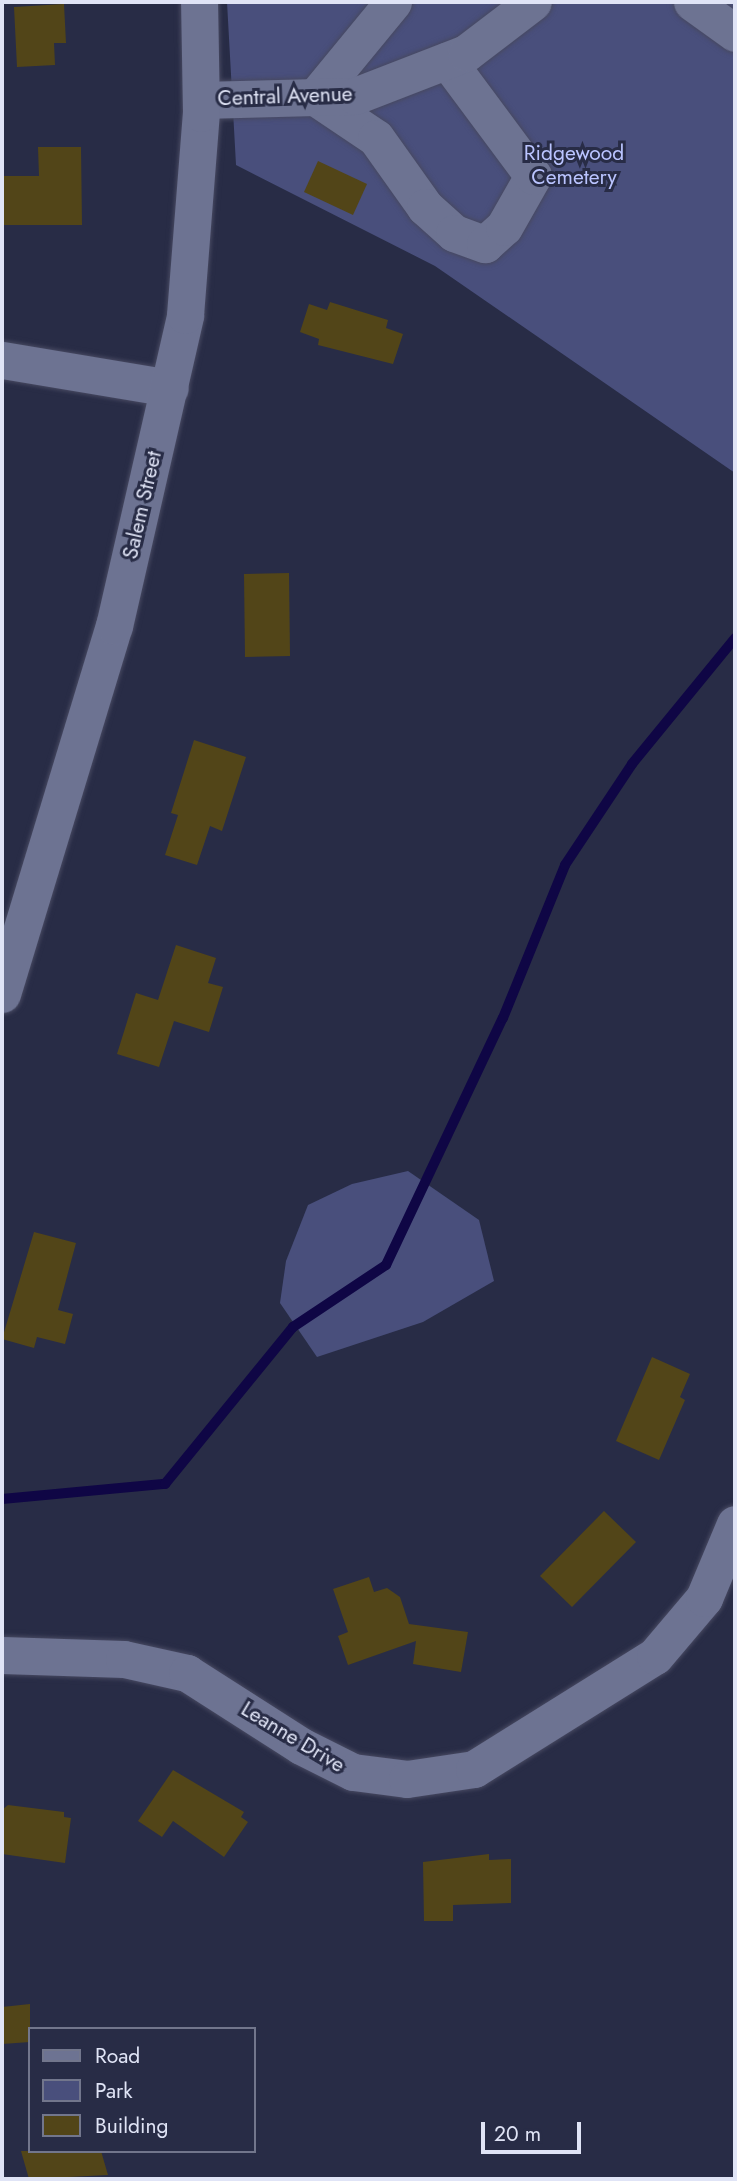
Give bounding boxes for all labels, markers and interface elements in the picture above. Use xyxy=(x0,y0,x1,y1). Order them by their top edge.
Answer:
street label: Central Avenue xyxy=(217,81,353,111)
park label: Ridgewood Cemetery xyxy=(524,140,624,190)
street label: Salem Street xyxy=(117,449,167,561)
street label: Leanne Drive xyxy=(237,1696,349,1778)
legend xyxy=(28,2027,256,2153)
text: Road xyxy=(95,2041,140,2071)
text: Park xyxy=(95,2076,132,2106)
scale bar xyxy=(485,2108,585,2152)
text: Building xyxy=(95,2111,168,2141)
text: 20 m xyxy=(494,2119,541,2149)

